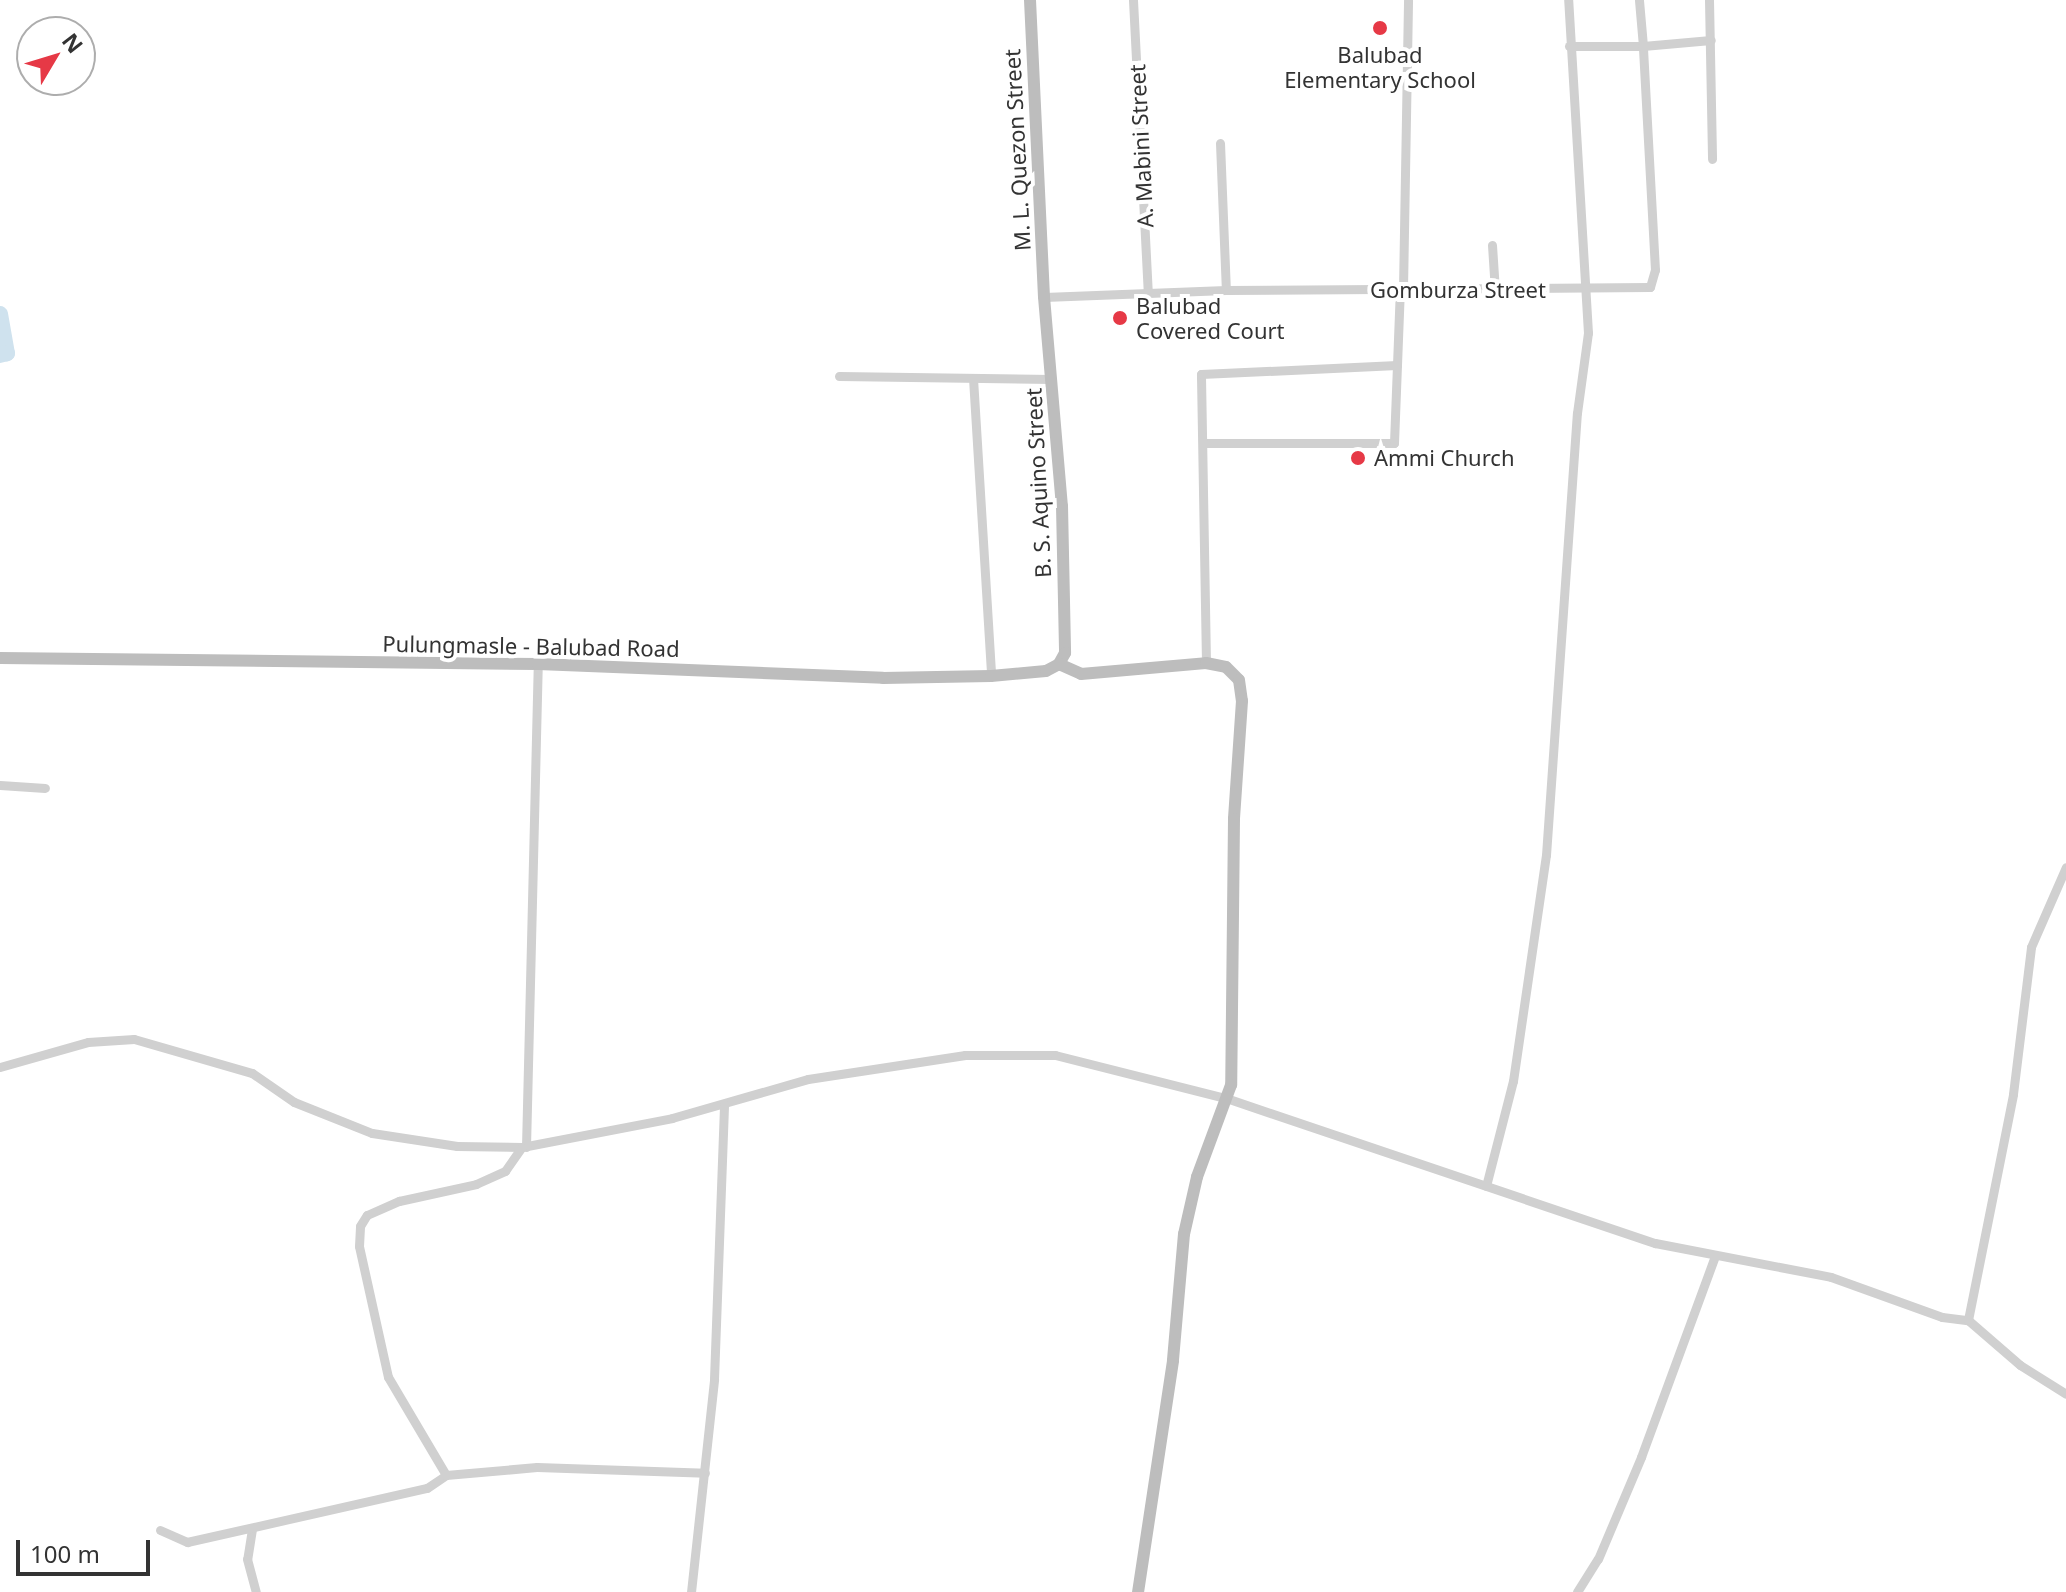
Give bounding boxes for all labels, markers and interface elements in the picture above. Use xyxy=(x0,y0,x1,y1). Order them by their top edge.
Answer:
north arrow xyxy=(16,16,96,96)
marker: Balubad Elementary School xyxy=(1371,19,1389,37)
text: N xyxy=(56,26,91,59)
place label: Balubad Elementary School xyxy=(1284,41,1476,92)
street label: M. L. Quezon Street xyxy=(999,48,1035,252)
street label: A. Mabini Street xyxy=(1124,64,1158,228)
street label: Gomburza Street xyxy=(1370,277,1546,303)
place label: Balubad Covered Court xyxy=(1136,292,1284,344)
marker: Balubad Covered Court xyxy=(1111,309,1129,327)
street label: B. S. Aquino Street xyxy=(1020,387,1056,579)
place label: Ammi Church xyxy=(1374,445,1514,471)
marker: Ammi Church xyxy=(1349,449,1367,467)
street label: Pulungmasle - Balubad Road xyxy=(382,630,680,662)
scale bar xyxy=(20,1524,154,1574)
text: 100 m xyxy=(30,1537,100,1570)

